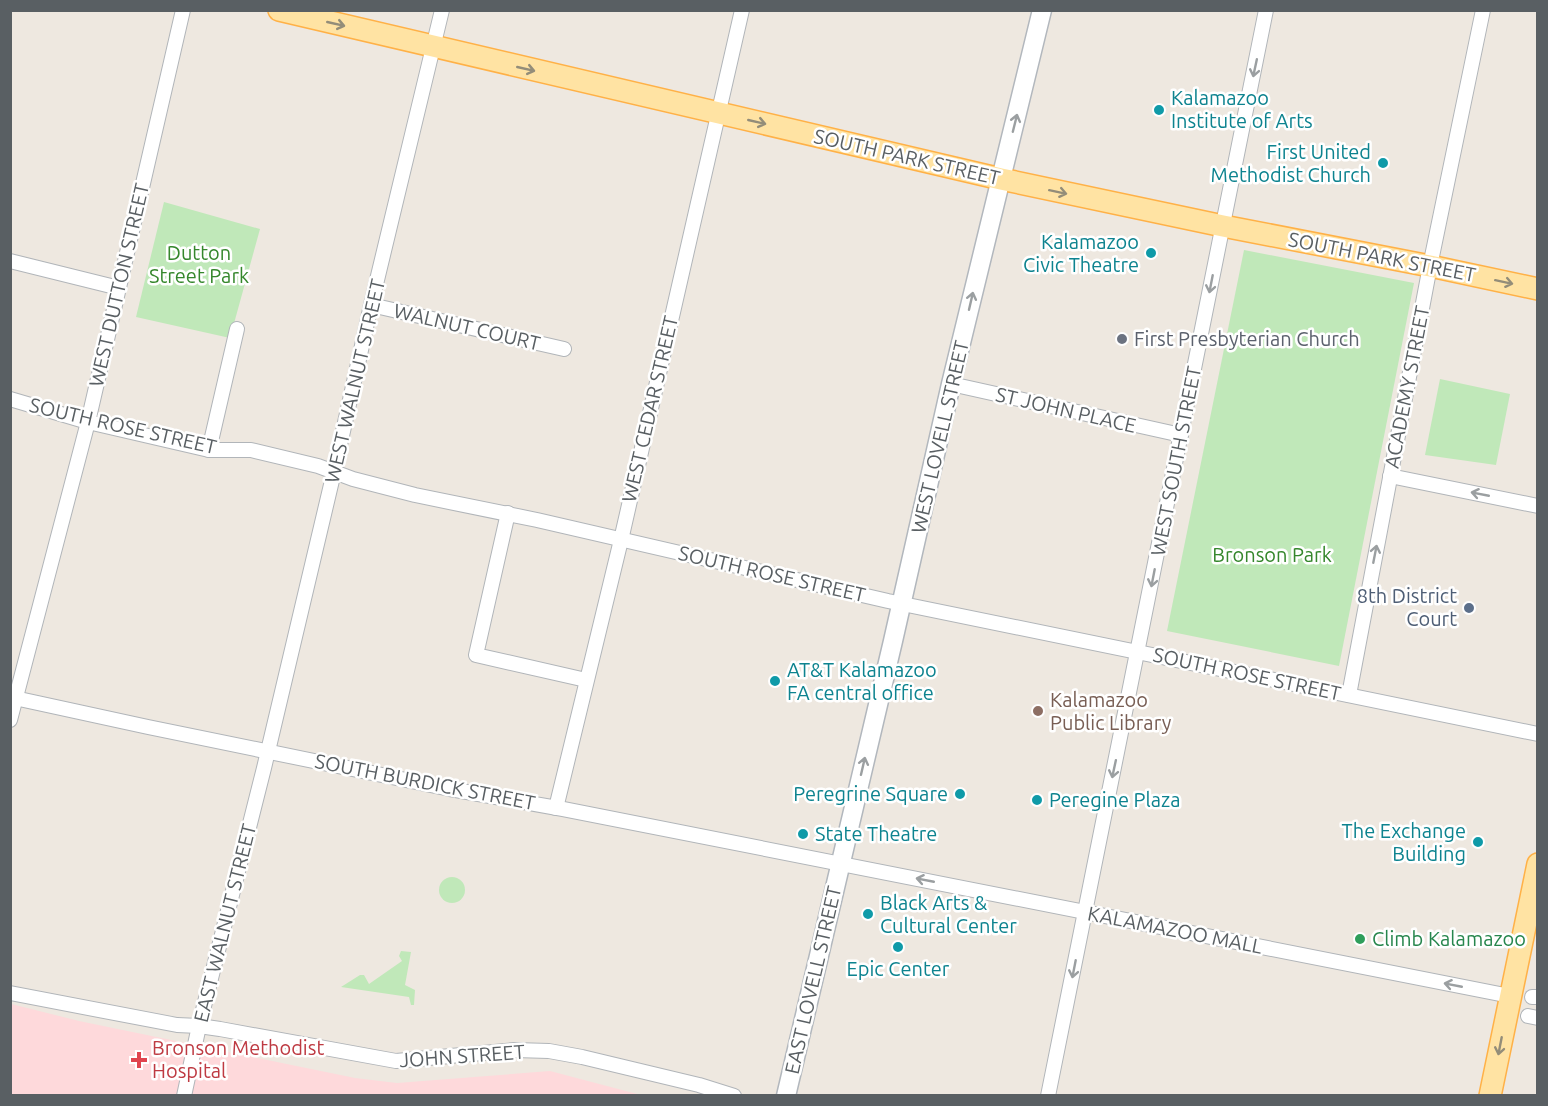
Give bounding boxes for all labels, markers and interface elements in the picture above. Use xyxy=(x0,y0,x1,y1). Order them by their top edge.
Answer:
one-way arrow xyxy=(326,19,345,30)
one-way arrow xyxy=(1249,58,1260,77)
one-way arrow xyxy=(516,63,535,75)
place label: Kalamazoo Institute of Arts xyxy=(1171,86,1313,132)
marker: Kalamazoo Institute of Arts xyxy=(1152,103,1166,117)
one-way arrow xyxy=(1009,113,1021,132)
one-way arrow xyxy=(747,117,766,129)
street label: SOUTH PARK STREET xyxy=(812,124,1002,189)
place label: First United Methodist Church xyxy=(1211,140,1371,186)
marker: First United Methodist Church xyxy=(1376,156,1390,170)
street label: WEST DUTTON STREET xyxy=(84,181,153,389)
one-way arrow xyxy=(1048,186,1067,198)
street label: SOUTH PARK STREET xyxy=(1287,227,1478,286)
place label: Kalamazoo Civic Theatre xyxy=(1023,230,1139,276)
park label: Dutton Street Park xyxy=(149,241,249,287)
marker: Kalamazoo Civic Theatre xyxy=(1144,246,1158,260)
one-way arrow xyxy=(1205,274,1217,293)
street label: WEST WALNUT STREET xyxy=(320,277,389,485)
one-way arrow xyxy=(1494,277,1513,288)
one-way arrow xyxy=(966,292,978,311)
street label: WALNUT COURT xyxy=(392,298,543,355)
street label: ACADEMY STREET xyxy=(1379,304,1434,470)
street label: WEST CEDAR STREET xyxy=(617,313,682,504)
place label: First Presbyterian Church xyxy=(1134,327,1360,350)
marker: First Presbyterian Church xyxy=(1115,332,1129,346)
street label: WEST LOVELL STREET xyxy=(906,338,973,536)
street label: WEST SOUTH STREET xyxy=(1146,364,1205,558)
street label: ST JOHN PLACE xyxy=(994,382,1139,437)
street label: SOUTH ROSE STREET xyxy=(27,393,219,458)
one-way arrow xyxy=(1471,488,1490,499)
street label: SOUTH ROSE STREET xyxy=(676,541,868,606)
park label: Bronson Park xyxy=(1212,543,1332,566)
one-way arrow xyxy=(1370,545,1381,565)
one-way arrow xyxy=(1147,568,1158,587)
place label: 8th District Court xyxy=(1357,584,1457,630)
marker: 8th District Court xyxy=(1462,601,1476,615)
street label: SOUTH ROSE STREET xyxy=(1151,642,1343,705)
place label: AT&T Kalamazoo FA central office xyxy=(787,658,937,704)
marker: AT&T Kalamazoo FA central office xyxy=(768,674,782,688)
place label: Kalamazoo Public Library xyxy=(1050,688,1172,734)
marker: Kalamazoo Public Library xyxy=(1031,704,1045,718)
street label: SOUTH BURDICK STREET xyxy=(313,749,537,814)
one-way arrow xyxy=(858,757,870,776)
one-way arrow xyxy=(1108,760,1120,779)
place label: Peregrine Square xyxy=(793,782,948,805)
marker: Peregrine Square xyxy=(953,787,967,801)
place label: Peregine Plaza xyxy=(1049,788,1181,811)
marker: Peregine Plaza xyxy=(1030,793,1044,807)
place label: The Exchange Building xyxy=(1342,819,1466,865)
street label: EAST WALNUT STREET xyxy=(189,821,260,1024)
place label: State Theatre xyxy=(815,822,937,845)
marker: State Theatre xyxy=(796,827,810,841)
marker: The Exchange Building xyxy=(1471,835,1485,849)
one-way arrow xyxy=(916,874,935,885)
street label: EAST LOVELL STREET xyxy=(780,884,845,1076)
place label: Black Arts & Cultural Center xyxy=(880,891,1017,937)
street label: KALAMAZOO MALL xyxy=(1086,901,1264,958)
marker: Black Arts & Cultural Center xyxy=(861,907,875,921)
place label: Climb Kalamazoo xyxy=(1372,927,1526,950)
marker: Climb Kalamazoo xyxy=(1353,932,1367,946)
marker: Epic Center xyxy=(891,940,905,954)
place label: Epic Center xyxy=(847,957,950,980)
one-way arrow xyxy=(1068,959,1079,978)
one-way arrow xyxy=(1443,979,1463,990)
place label: Bronson Methodist Hospital xyxy=(152,1036,324,1082)
one-way arrow xyxy=(1494,1036,1505,1055)
street label: JOHN STREET xyxy=(398,1040,525,1071)
marker: Bronson Methodist Hospital xyxy=(130,1051,148,1069)

